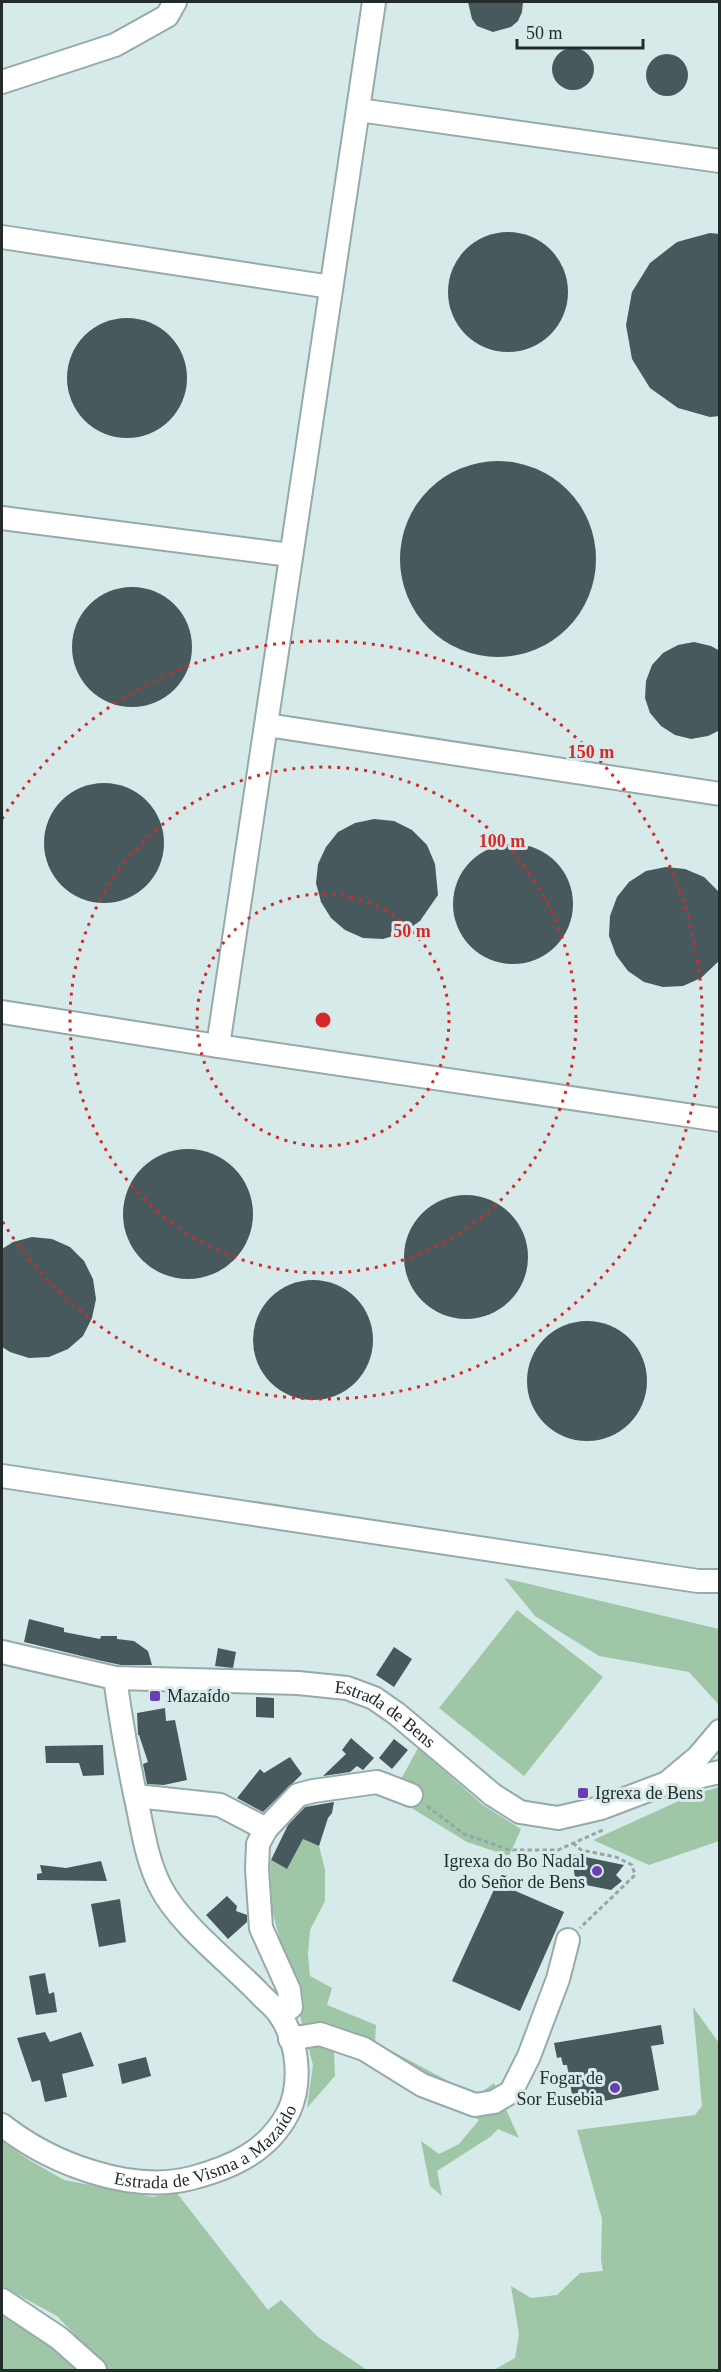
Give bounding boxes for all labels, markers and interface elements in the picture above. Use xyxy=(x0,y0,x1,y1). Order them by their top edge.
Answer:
scale bar xyxy=(517,12,643,50)
text: 50 m xyxy=(526,23,563,43)
text: 150 m xyxy=(568,742,614,762)
text: 100 m xyxy=(479,831,525,851)
text: 50 m xyxy=(393,921,431,941)
centre of rings xyxy=(313,1010,333,1030)
street label: Estrada de Bens xyxy=(334,1677,439,1752)
place label: Mazaído xyxy=(167,1686,230,1706)
marker: Mazaído xyxy=(148,1689,162,1703)
place label: Igrexa de Bens xyxy=(595,1783,703,1803)
marker: Igrexa de Bens xyxy=(576,1786,590,1800)
place label: Igrexa do Bo Nadal do Señor de Bens xyxy=(444,1851,585,1892)
marker: Igrexa do Bo Nadal do Señor de Bens xyxy=(590,1864,604,1878)
place label: Fogar de Sor Eusebia xyxy=(517,2068,603,2109)
marker: Fogar de Sor Eusebia xyxy=(608,2081,622,2095)
street label: Estrada de Visma a Mazaído xyxy=(113,2102,300,2192)

